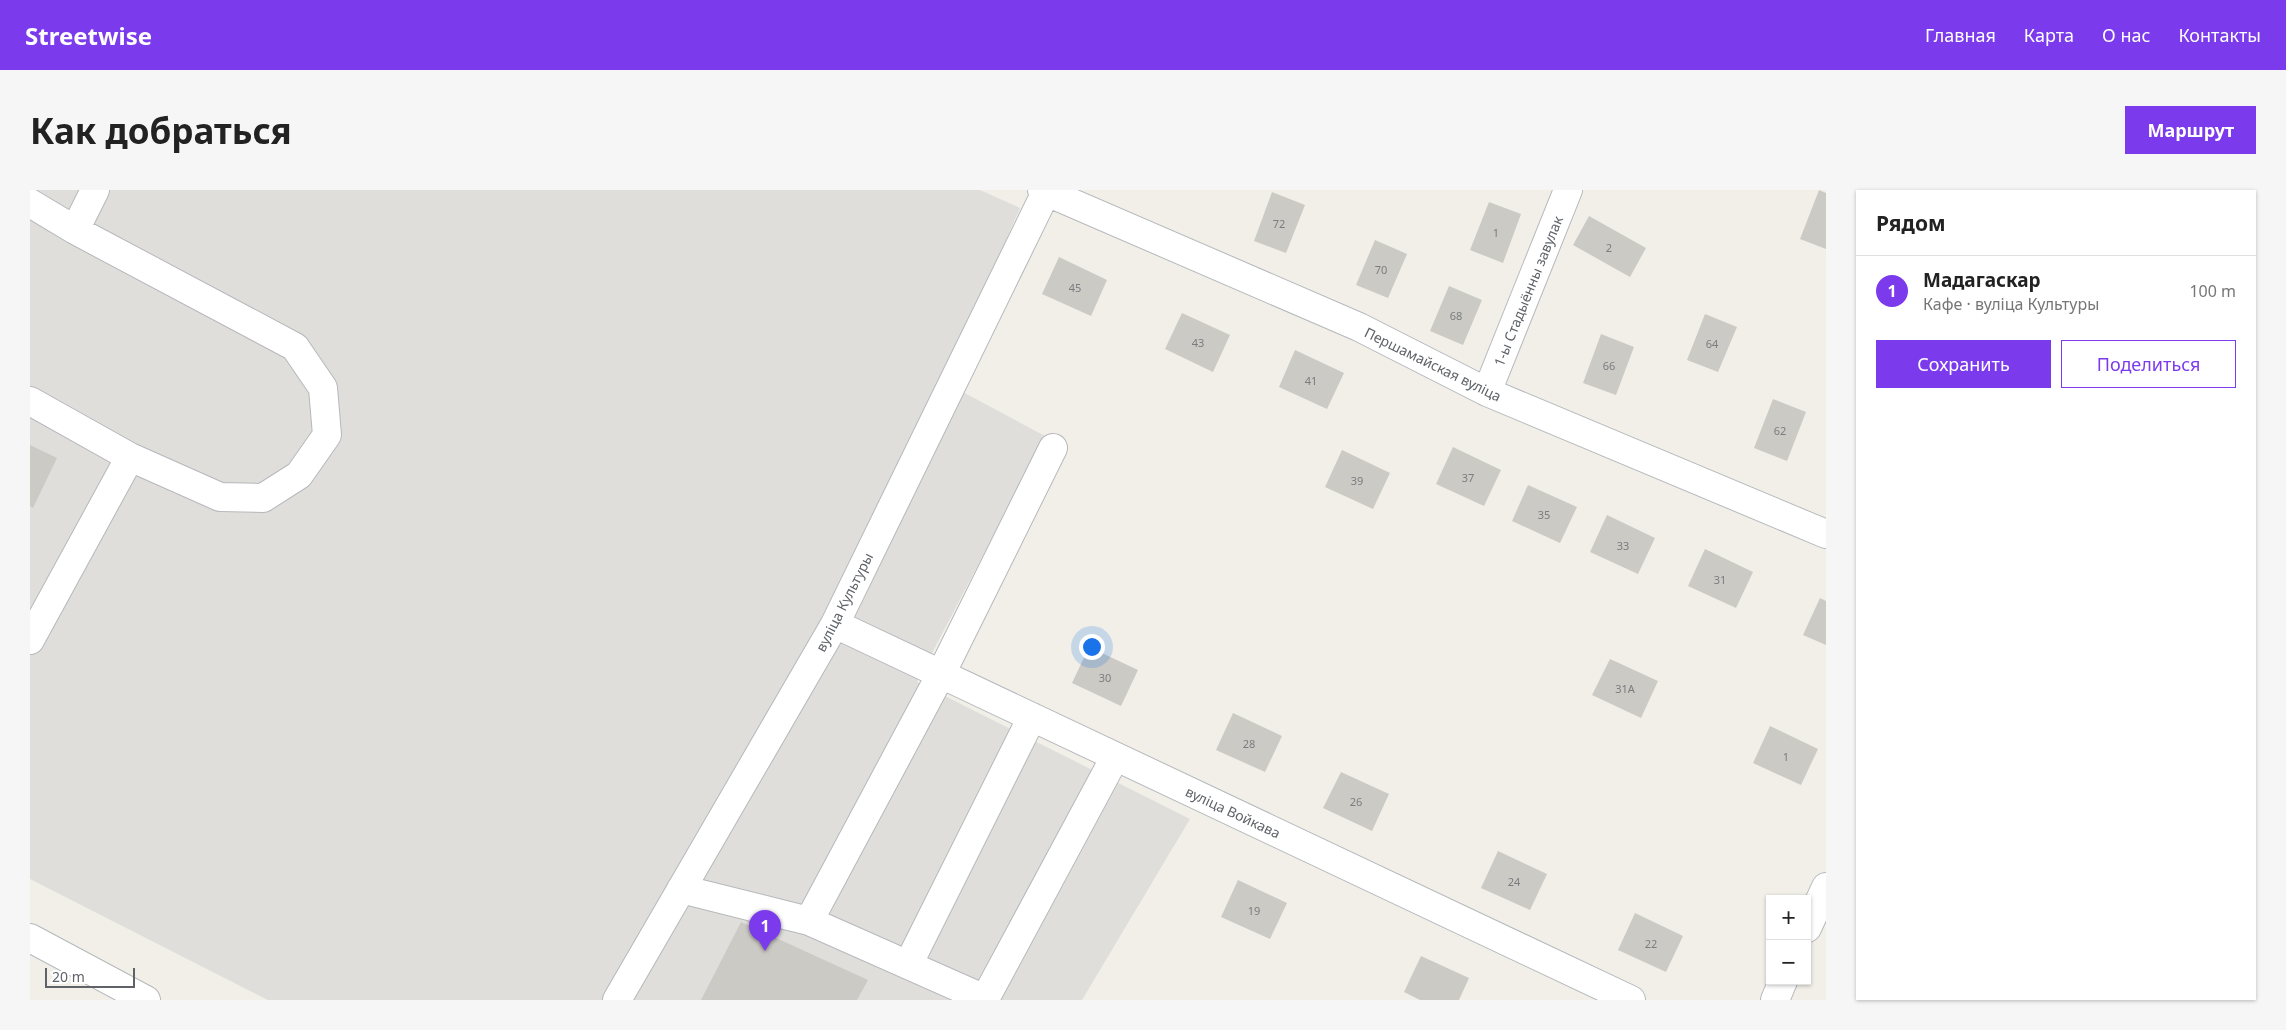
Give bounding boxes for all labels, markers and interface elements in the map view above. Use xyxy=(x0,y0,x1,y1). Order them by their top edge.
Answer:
text: Streetwise xyxy=(25,19,152,52)
text: Главная xyxy=(1925,23,1996,47)
text: Карта xyxy=(2024,23,2074,47)
text: О нас xyxy=(2102,23,2150,47)
text: Контакты xyxy=(2178,23,2261,47)
button: Маршрут xyxy=(2125,106,2256,154)
text: Как добраться xyxy=(30,107,292,154)
text: Рядом xyxy=(1876,209,1946,237)
street label: 1-ы Стадыённы завулак xyxy=(1489,212,1567,369)
house number: 72 xyxy=(1273,216,1285,231)
house number: 1 xyxy=(1493,225,1499,240)
house number: 2 xyxy=(1606,240,1612,255)
house number: 70 xyxy=(1375,262,1387,277)
text: Мадагаскар xyxy=(1923,267,2041,293)
house number: 45 xyxy=(1069,280,1081,295)
text: 1 xyxy=(1887,280,1897,302)
text: 100 m xyxy=(2189,280,2236,302)
text: Кафе · вуліца Культуры xyxy=(1923,293,2099,315)
house number: 68 xyxy=(1450,308,1462,323)
street label: Першамайская вуліца xyxy=(1361,323,1505,405)
house number: 43 xyxy=(1192,335,1204,350)
house number: 64 xyxy=(1706,336,1719,351)
button: Сохранить xyxy=(1876,340,2051,388)
button: Поделиться xyxy=(2061,340,2236,388)
house number: 66 xyxy=(1603,358,1615,373)
house number: 41 xyxy=(1305,373,1317,388)
house number: 62 xyxy=(1774,423,1786,438)
house number: 37 xyxy=(1462,470,1474,485)
house number: 39 xyxy=(1351,473,1363,488)
house number: 35 xyxy=(1538,507,1550,522)
house number: 33 xyxy=(1617,538,1629,553)
street label: вуліца Культуры xyxy=(811,549,877,655)
house number: 31 xyxy=(1714,572,1726,587)
your location xyxy=(1079,634,1105,660)
house number: 30 xyxy=(1099,670,1111,685)
house number: 31А xyxy=(1615,681,1636,696)
house number: 28 xyxy=(1243,736,1255,751)
house number: 1 xyxy=(1783,749,1789,764)
street label: вуліца Войкава xyxy=(1182,782,1284,842)
house number: 26 xyxy=(1350,794,1362,809)
house number: 24 xyxy=(1508,874,1521,889)
map controls xyxy=(1766,895,1811,985)
button: + xyxy=(1766,895,1811,940)
house number: 19 xyxy=(1248,903,1260,918)
pin: 1 xyxy=(749,910,781,951)
house number: 22 xyxy=(1645,936,1657,951)
button: − xyxy=(1766,940,1811,985)
scale bar xyxy=(45,965,135,988)
text: 20 m xyxy=(52,967,85,986)

